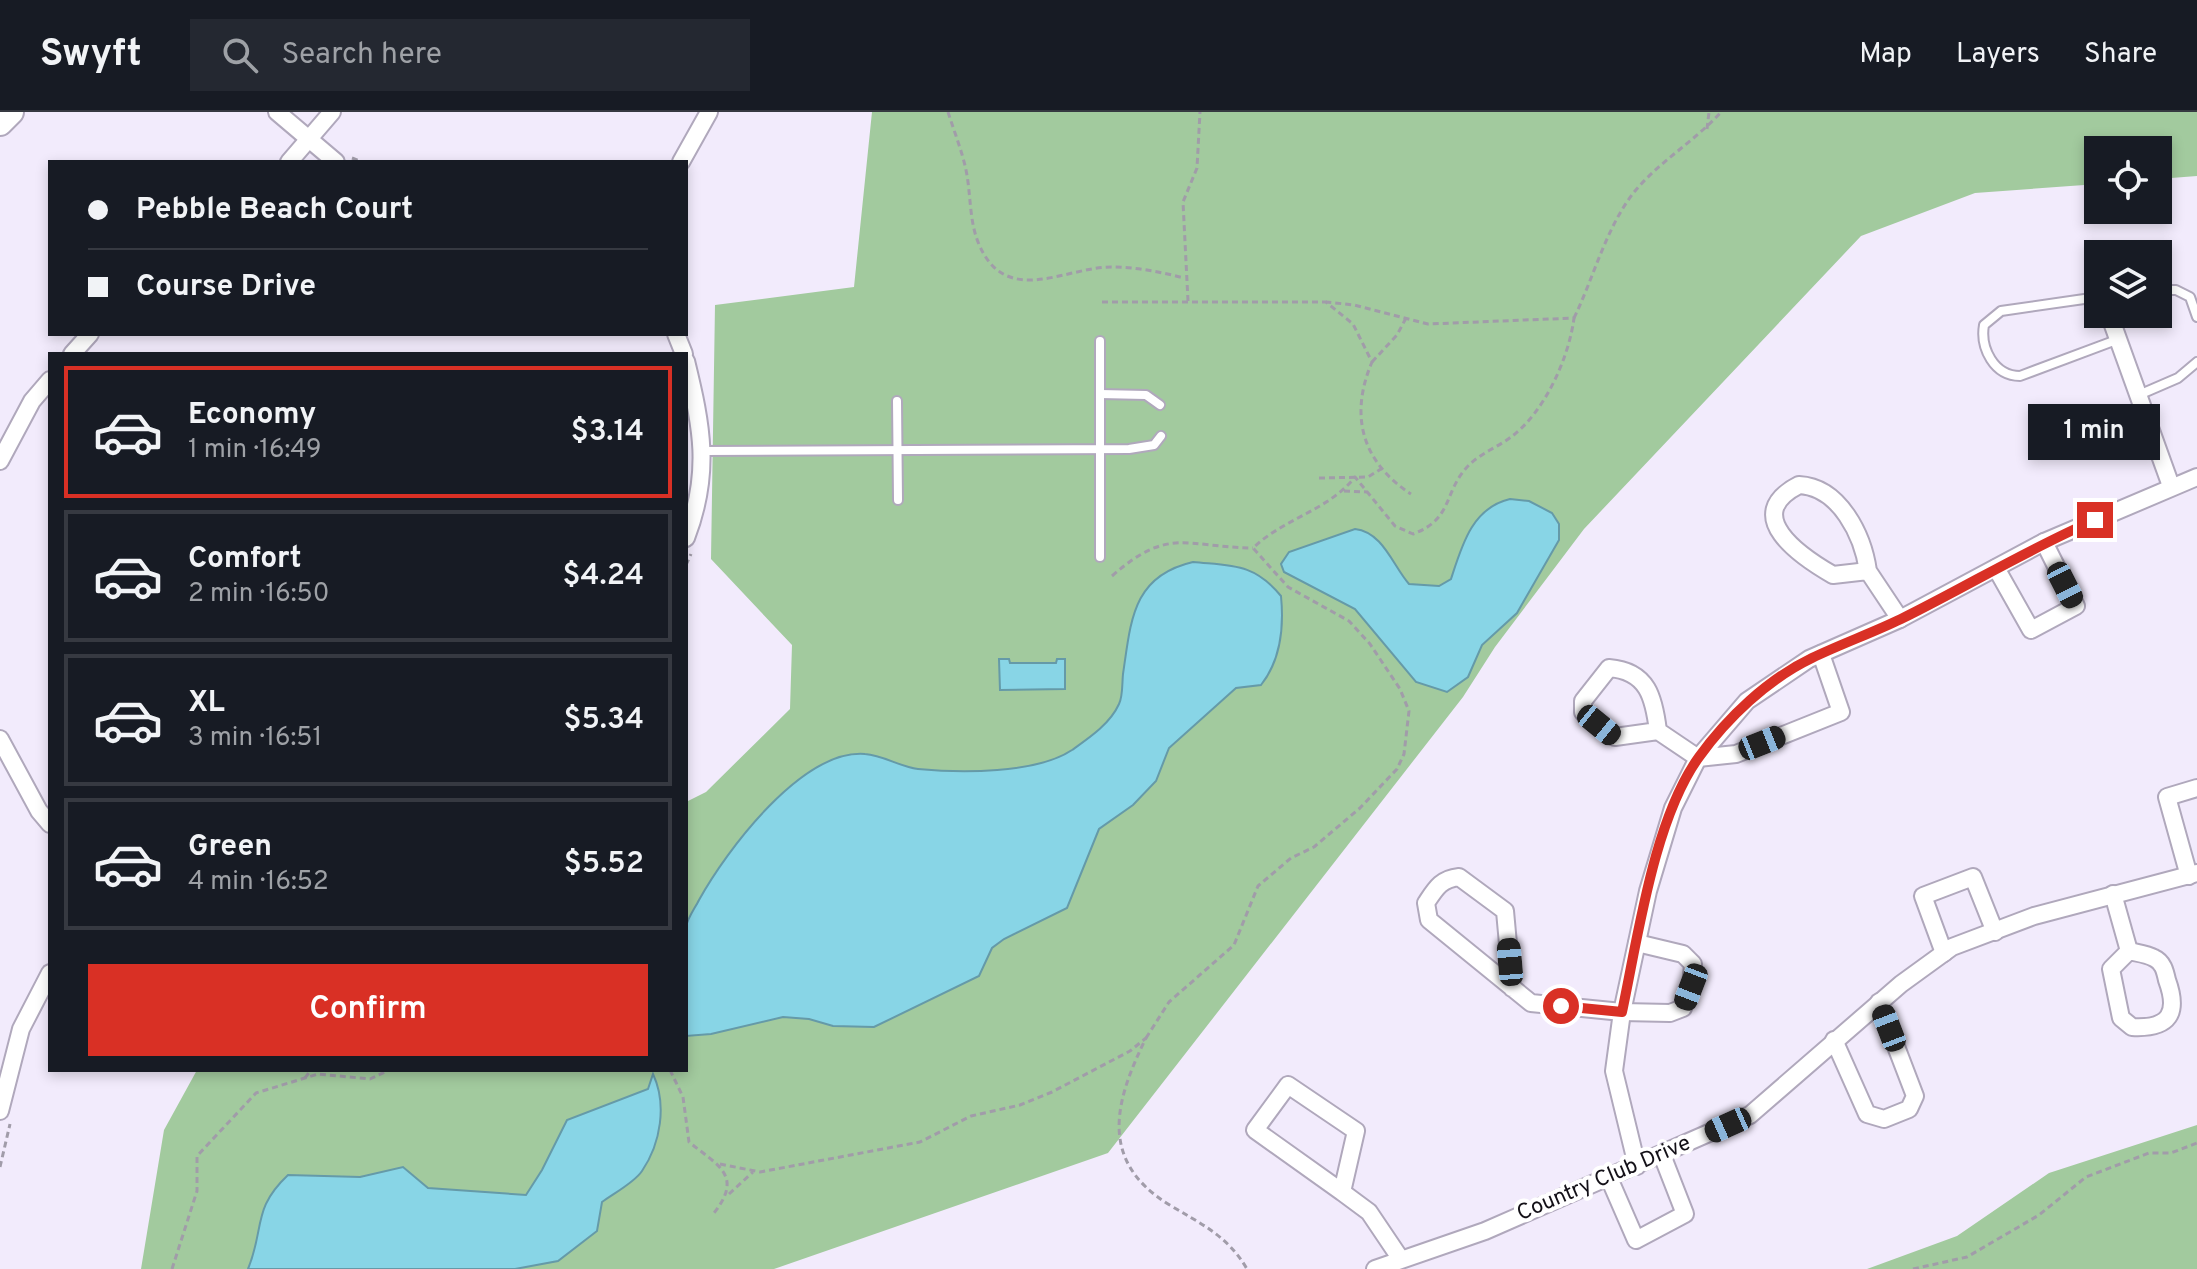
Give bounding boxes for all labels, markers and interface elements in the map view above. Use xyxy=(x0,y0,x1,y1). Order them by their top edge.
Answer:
search box xyxy=(190,19,750,91)
text: Swyft xyxy=(40,31,142,80)
icon: search xyxy=(218,33,262,77)
text: Search here xyxy=(282,37,442,74)
text: Map xyxy=(1859,37,1912,73)
text: Layers xyxy=(1956,37,2040,73)
text: Share xyxy=(2084,37,2157,73)
map controls xyxy=(2084,136,2172,328)
button: locate xyxy=(2084,136,2172,224)
text: Pebble Beach Court xyxy=(136,192,413,229)
button: layers xyxy=(2084,240,2172,328)
text: Course Drive xyxy=(136,269,316,306)
icon: car xyxy=(92,396,164,468)
text: Economy xyxy=(188,397,316,434)
callout: 1 min xyxy=(2029,404,2161,460)
text: $3.14 xyxy=(571,414,644,451)
text: 1 min xyxy=(2063,415,2125,448)
text: 1 min · 16:49 xyxy=(188,434,322,467)
route end xyxy=(2077,502,2113,538)
icon: car xyxy=(92,540,164,612)
text: Comfort xyxy=(188,541,301,578)
text: $4.24 xyxy=(563,558,644,595)
car xyxy=(2043,558,2087,612)
text: 2 min · 16:50 xyxy=(188,578,329,611)
icon: car xyxy=(92,684,164,756)
text: XL xyxy=(188,685,225,722)
car xyxy=(1573,701,1625,749)
text: $5.34 xyxy=(563,702,644,739)
text: 3 min · 16:51 xyxy=(188,722,322,755)
car xyxy=(1735,723,1789,763)
icon: car xyxy=(92,828,164,900)
text: Green xyxy=(188,829,272,866)
text: $5.52 xyxy=(564,846,644,883)
text: 4 min · 16:52 xyxy=(188,866,329,899)
car xyxy=(1496,937,1524,987)
car xyxy=(1671,960,1711,1014)
button: Confirm xyxy=(88,964,648,1056)
route start xyxy=(1543,988,1579,1024)
car xyxy=(1869,1001,1909,1055)
car xyxy=(1701,1104,1755,1146)
street label: Country Club Drive xyxy=(1513,1130,1695,1228)

